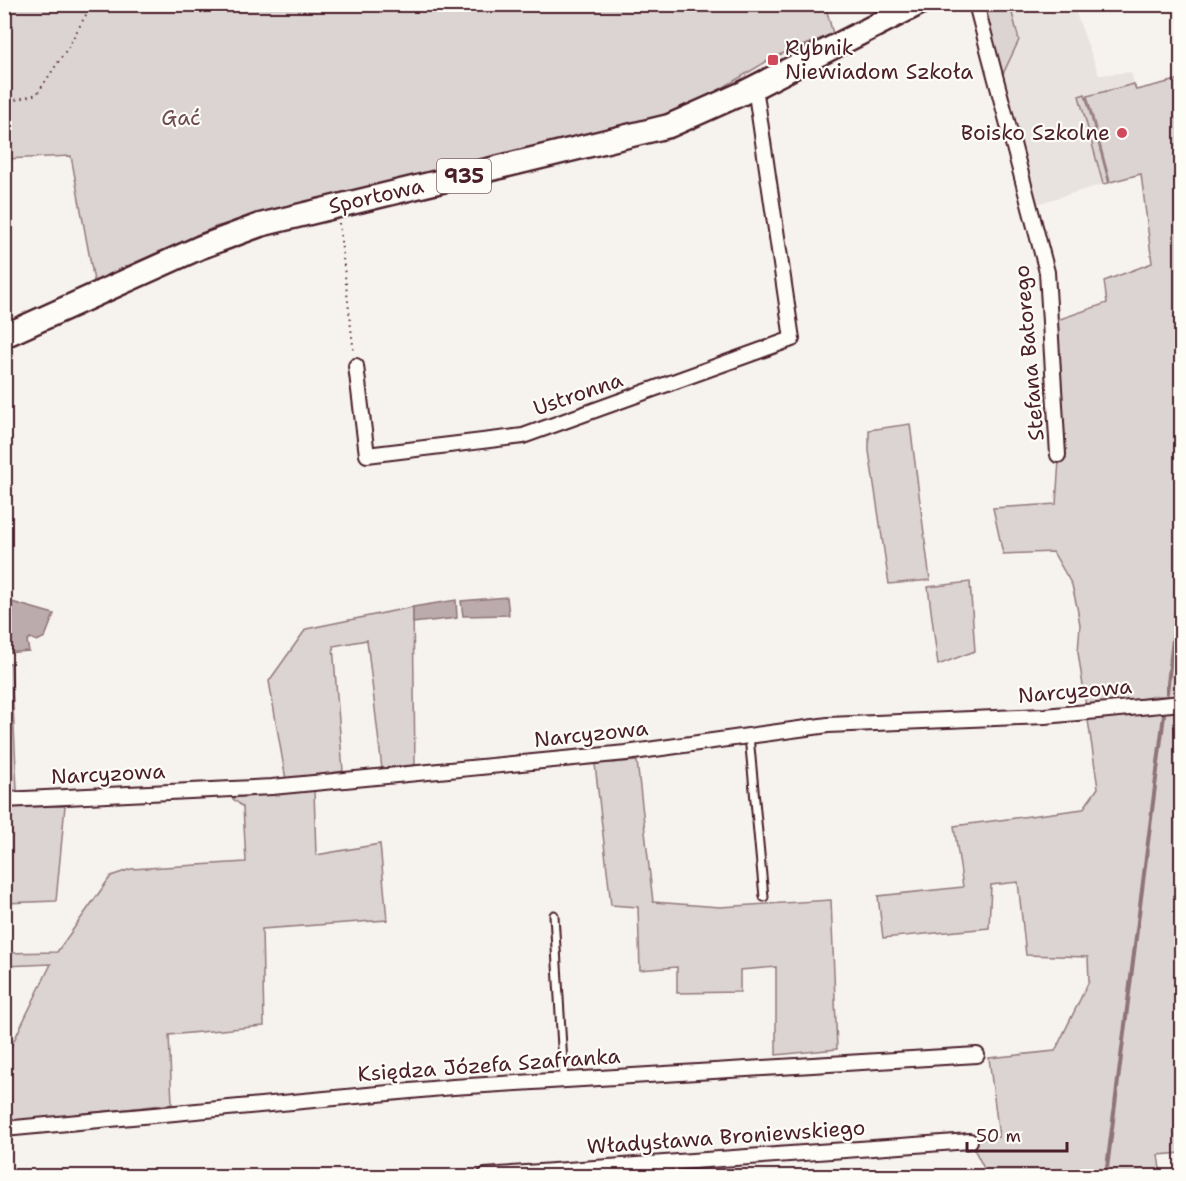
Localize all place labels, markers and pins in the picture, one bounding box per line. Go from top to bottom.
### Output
place label: Rybnik Niewiadom Szkoła [785,34,973,86]
marker: Rybnik Niewiadom Szkoła [766,53,780,67]
place label: Boisko Szkolne [961,119,1110,147]
marker: Boisko Szkolne [1115,126,1129,140]

